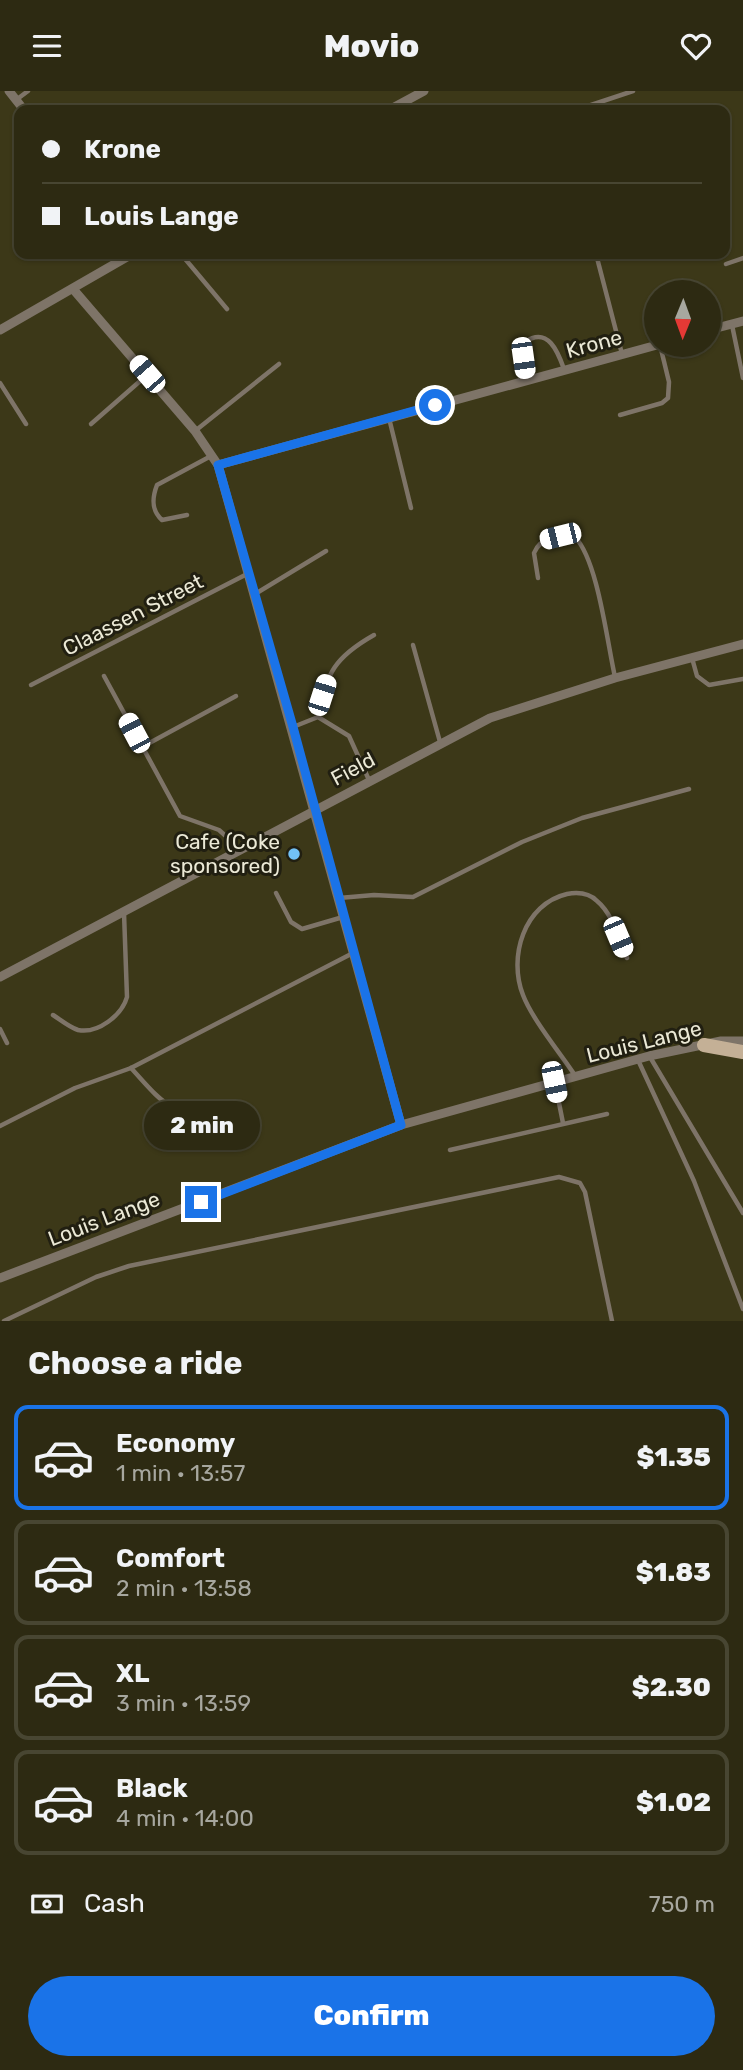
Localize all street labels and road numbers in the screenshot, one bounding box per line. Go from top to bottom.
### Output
street label: Krone [563,324,625,363]
street label: Claassen Street [58,568,207,661]
street label: Field [326,747,379,791]
street label: Louis Lange [584,1015,704,1068]
street label: Louis Lange [44,1186,163,1251]

